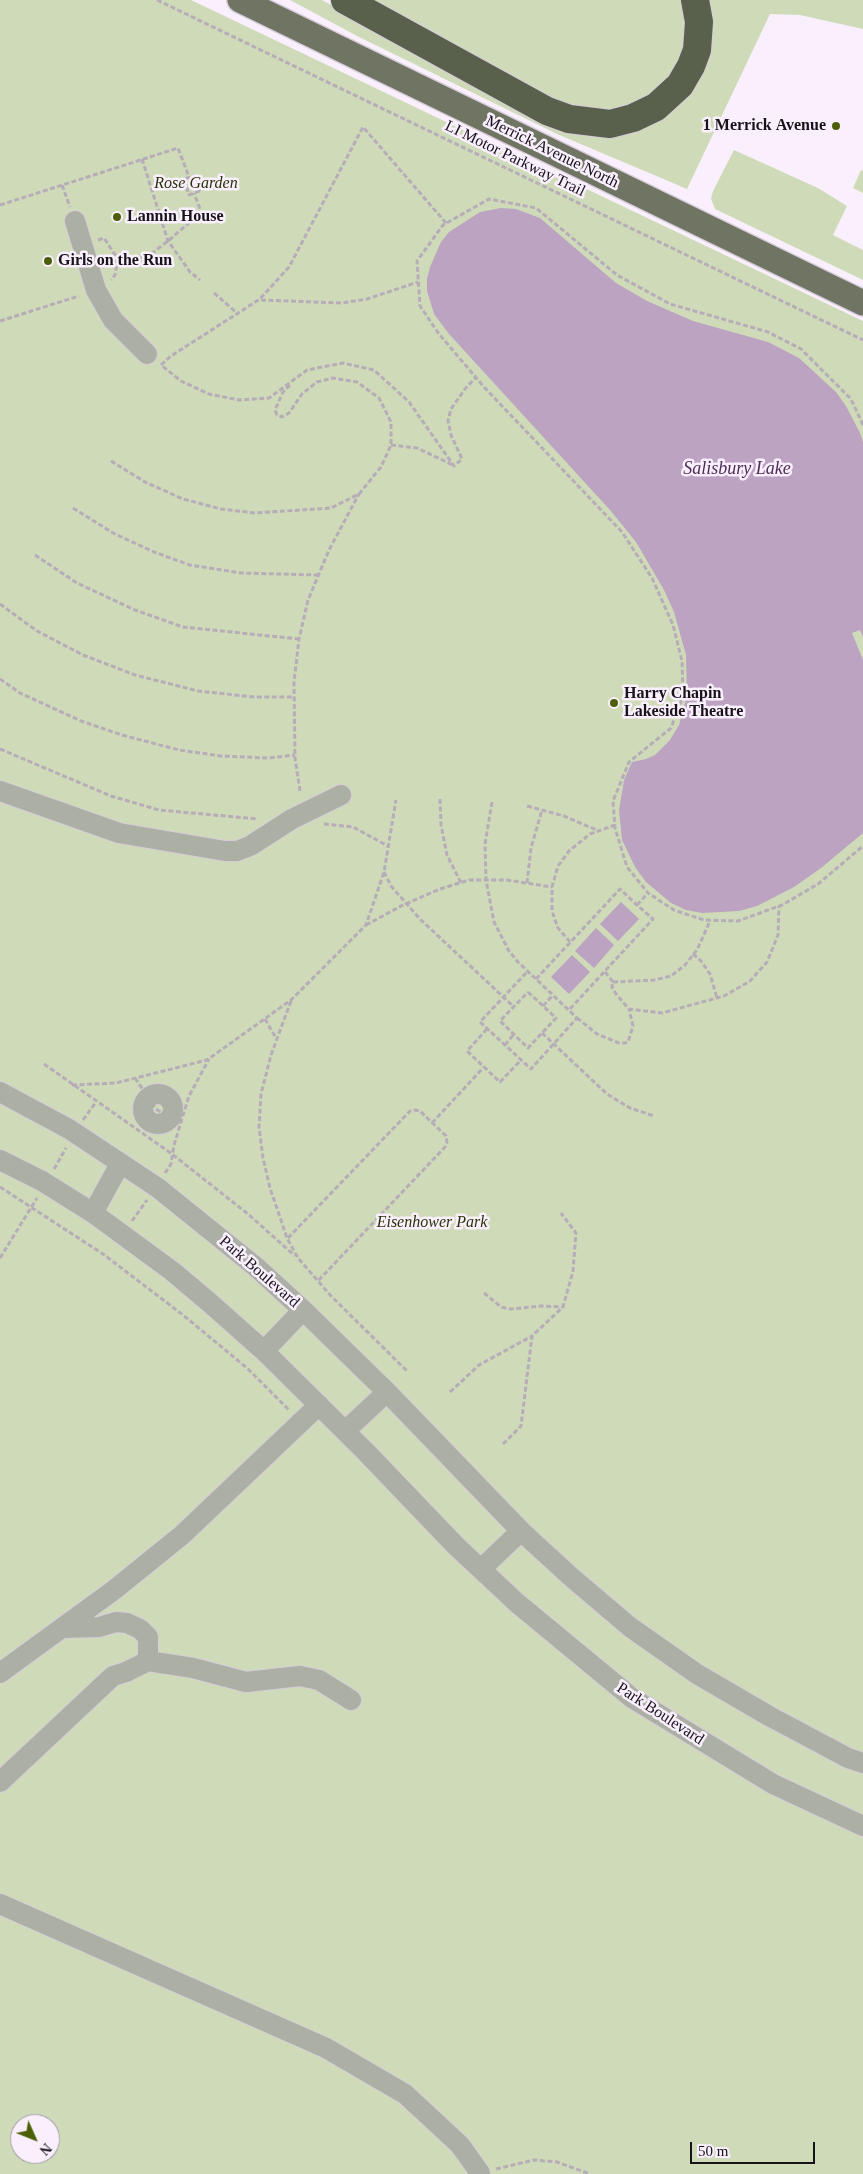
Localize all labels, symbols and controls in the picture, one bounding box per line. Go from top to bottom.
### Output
street label: Merrick Avenue North [482,111,622,193]
place label: 1 Merrick Avenue [703,116,826,136]
street label: LI Motor Parkway Trail [442,117,588,201]
marker: 1 Merrick Avenue [830,120,842,132]
park label: Rose Garden [154,174,238,194]
place label: Lannin House [127,207,223,227]
marker: Lannin House [111,211,123,223]
place label: Girls on the Run [58,251,172,271]
marker: Girls on the Run [42,255,54,267]
water label: Salisbury Lake [683,458,791,480]
place label: Harry Chapin Lakeside Theatre [624,684,743,722]
marker: Harry Chapin Lakeside Theatre [608,697,620,709]
park label: Eisenhower Park [377,1213,487,1233]
street label: Park Boulevard [215,1232,303,1312]
street label: Park Boulevard [613,1679,707,1749]
north arrow [10,2114,60,2164]
scale bar [693,2132,818,2164]
text: N [37,2140,54,2158]
text: 50 m [698,2143,728,2159]

